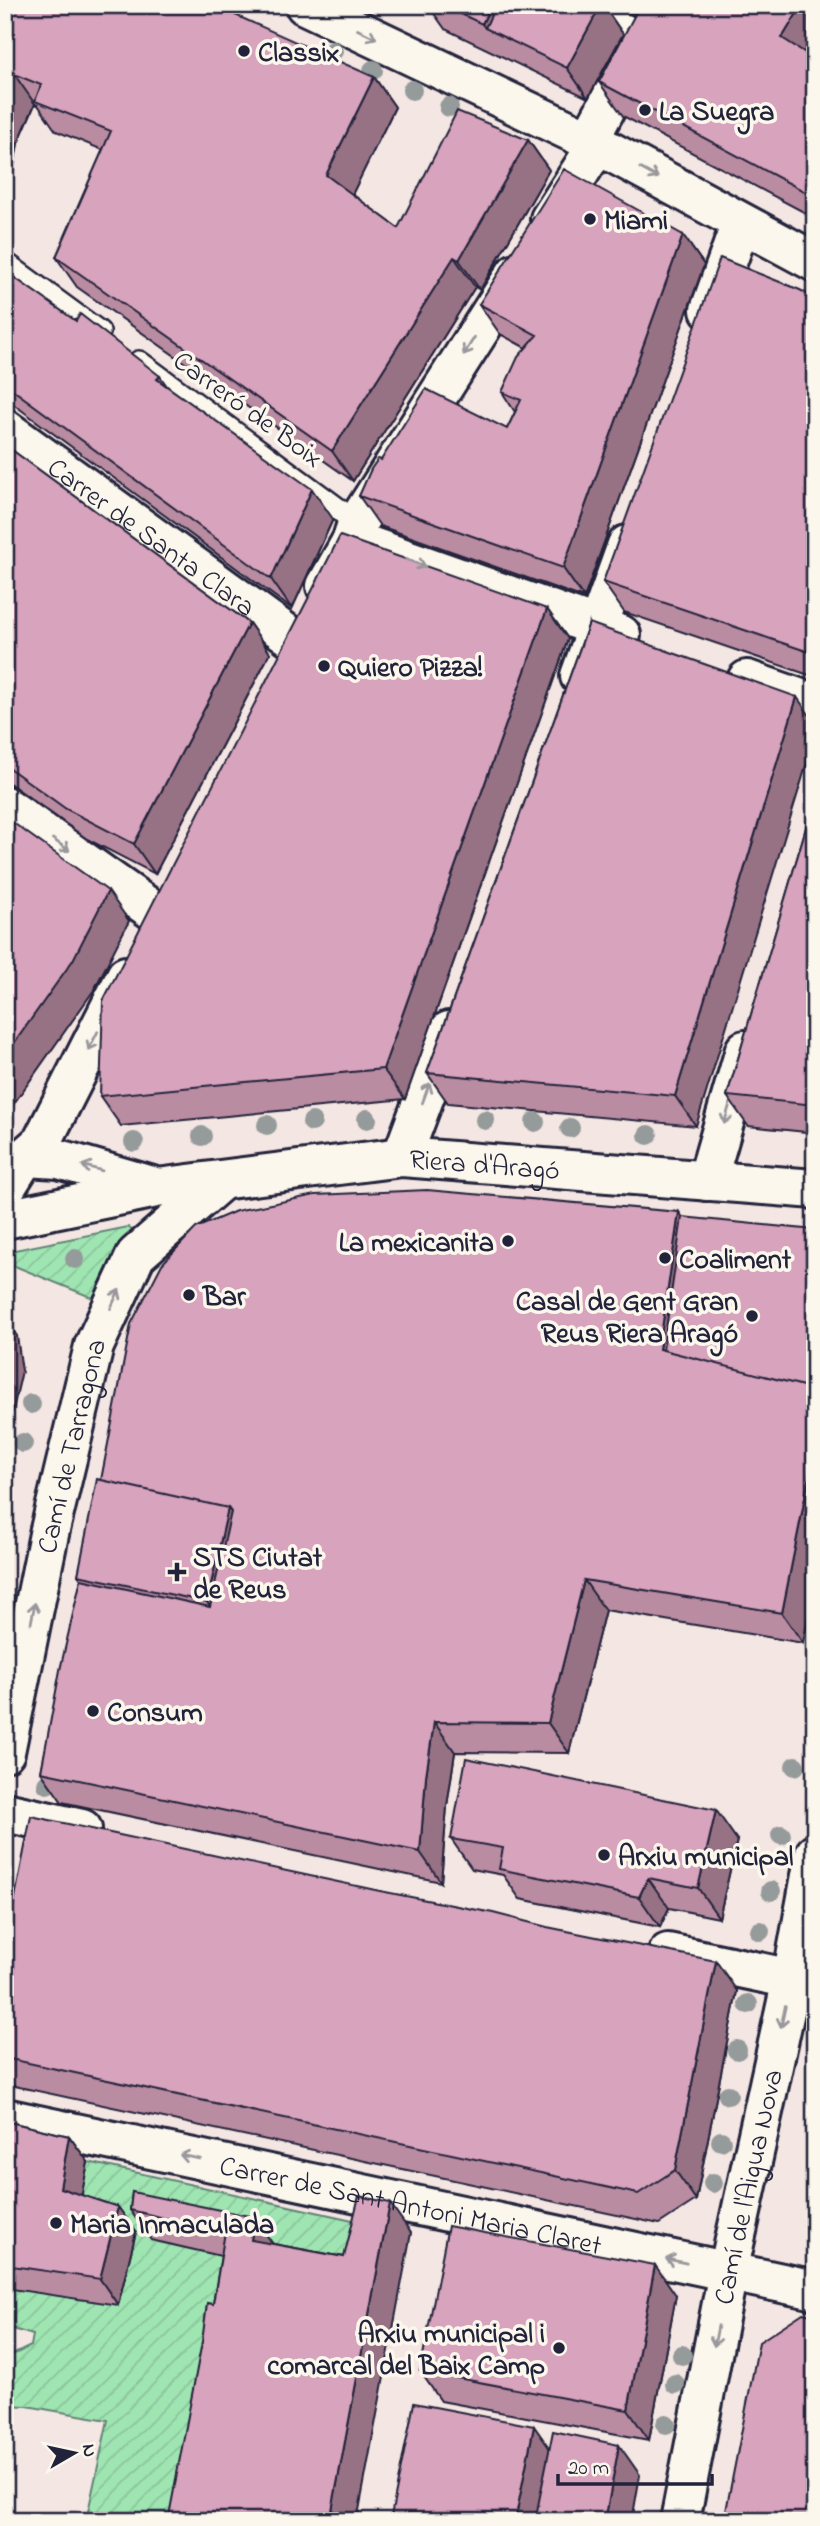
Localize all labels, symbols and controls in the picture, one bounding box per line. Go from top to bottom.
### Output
one-way arrow [356,27,377,41]
place label: Classix [258,34,339,75]
marker: Classix [236,43,252,59]
place label: La Suegra [659,93,774,135]
marker: La Suegra [637,102,653,118]
one-way arrow [638,167,659,180]
place label: Miami [604,202,668,243]
marker: Miami [582,211,598,227]
one-way arrow [462,336,476,356]
street label: Carreró de Boix [163,342,331,479]
street label: Carrer de Santa Clara [37,449,263,629]
one-way arrow [405,558,427,570]
place label: Quiero Pizza! [338,649,483,690]
marker: Quiero Pizza! [316,658,332,674]
one-way arrow [51,838,70,852]
one-way arrow [86,1030,100,1051]
one-way arrow [421,1083,433,1105]
one-way arrow [720,1102,733,1124]
street label: Riera d'Aragó [408,1141,561,1193]
one-way arrow [81,1161,103,1174]
place label: La mexicanita [339,1224,494,1265]
marker: La mexicanita [500,1233,516,1249]
place label: Coaliment [679,1241,792,1282]
marker: Coaliment [657,1250,673,1266]
place label: Bar [201,1278,247,1319]
place label: Casal de Gent Gran Reus Riera Aragó [516,1283,738,1357]
marker: Bar [181,1287,197,1303]
one-way arrow [109,1289,122,1310]
marker: Casal de Gent Gran Reus Riera Aragó [744,1308,760,1324]
street label: Camí de Tarragona [29,1335,119,1557]
place label: STS Ciutat de Reus [193,1539,323,1612]
marker: STS Ciutat de Reus [167,1562,187,1582]
one-way arrow [26,1602,40,1625]
place label: Consum [107,1694,203,1735]
marker: Consum [85,1703,101,1719]
place label: Arxiu municipal [618,1838,794,1879]
marker: Arxiu municipal [596,1847,612,1863]
one-way arrow [776,2005,790,2028]
street label: Camí de l'Aigua Nova [705,2066,796,2308]
street label: Carrer de Sant Antoni Maria Claret [215,2147,605,2268]
one-way arrow [179,2150,202,2163]
place label: Maria Inmaculada [70,2206,274,2247]
marker: Maria Inmaculada [48,2215,64,2231]
one-way arrow [665,2253,688,2267]
place label: Arxiu municipal i comarcal del Baix Camp [267,2315,545,2388]
one-way arrow [709,2324,722,2347]
marker: Arxiu municipal i comarcal del Baix Camp [551,2340,567,2356]
north arrow [38,2418,108,2488]
text: N [74,2442,103,2459]
scale bar [558,2442,712,2486]
text: 20 m [568,2454,609,2484]

